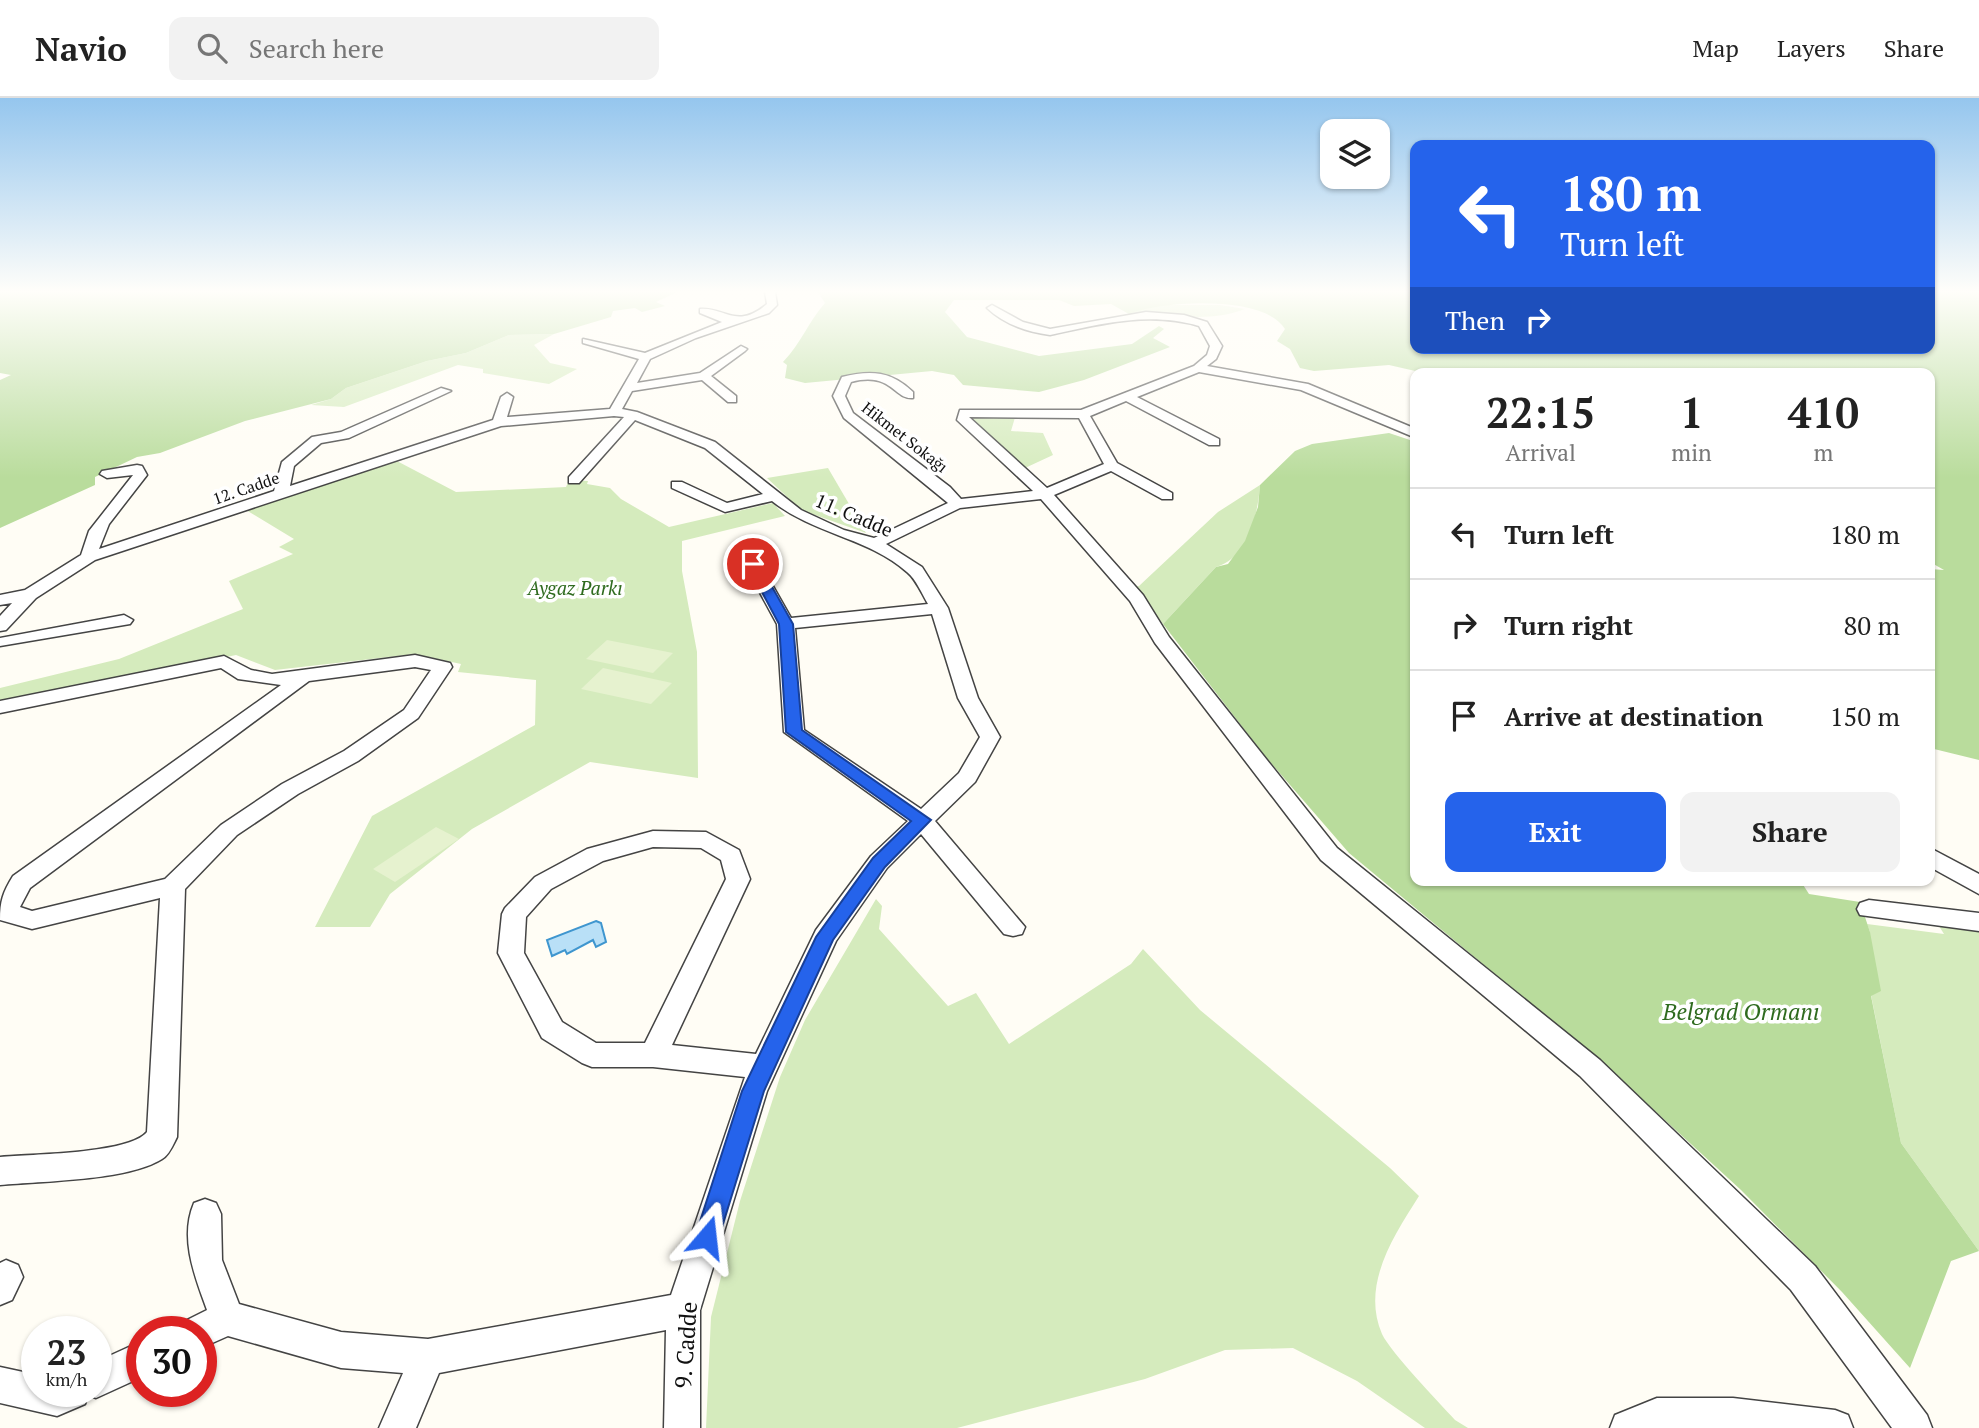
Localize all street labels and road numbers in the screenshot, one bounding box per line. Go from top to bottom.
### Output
street label: Hikmet Sokağı [857,397,953,478]
street label: 12. Cadde [210,466,282,510]
street label: 11. Cadde [812,487,897,542]
street label: 9. Cadde [667,1301,704,1389]

